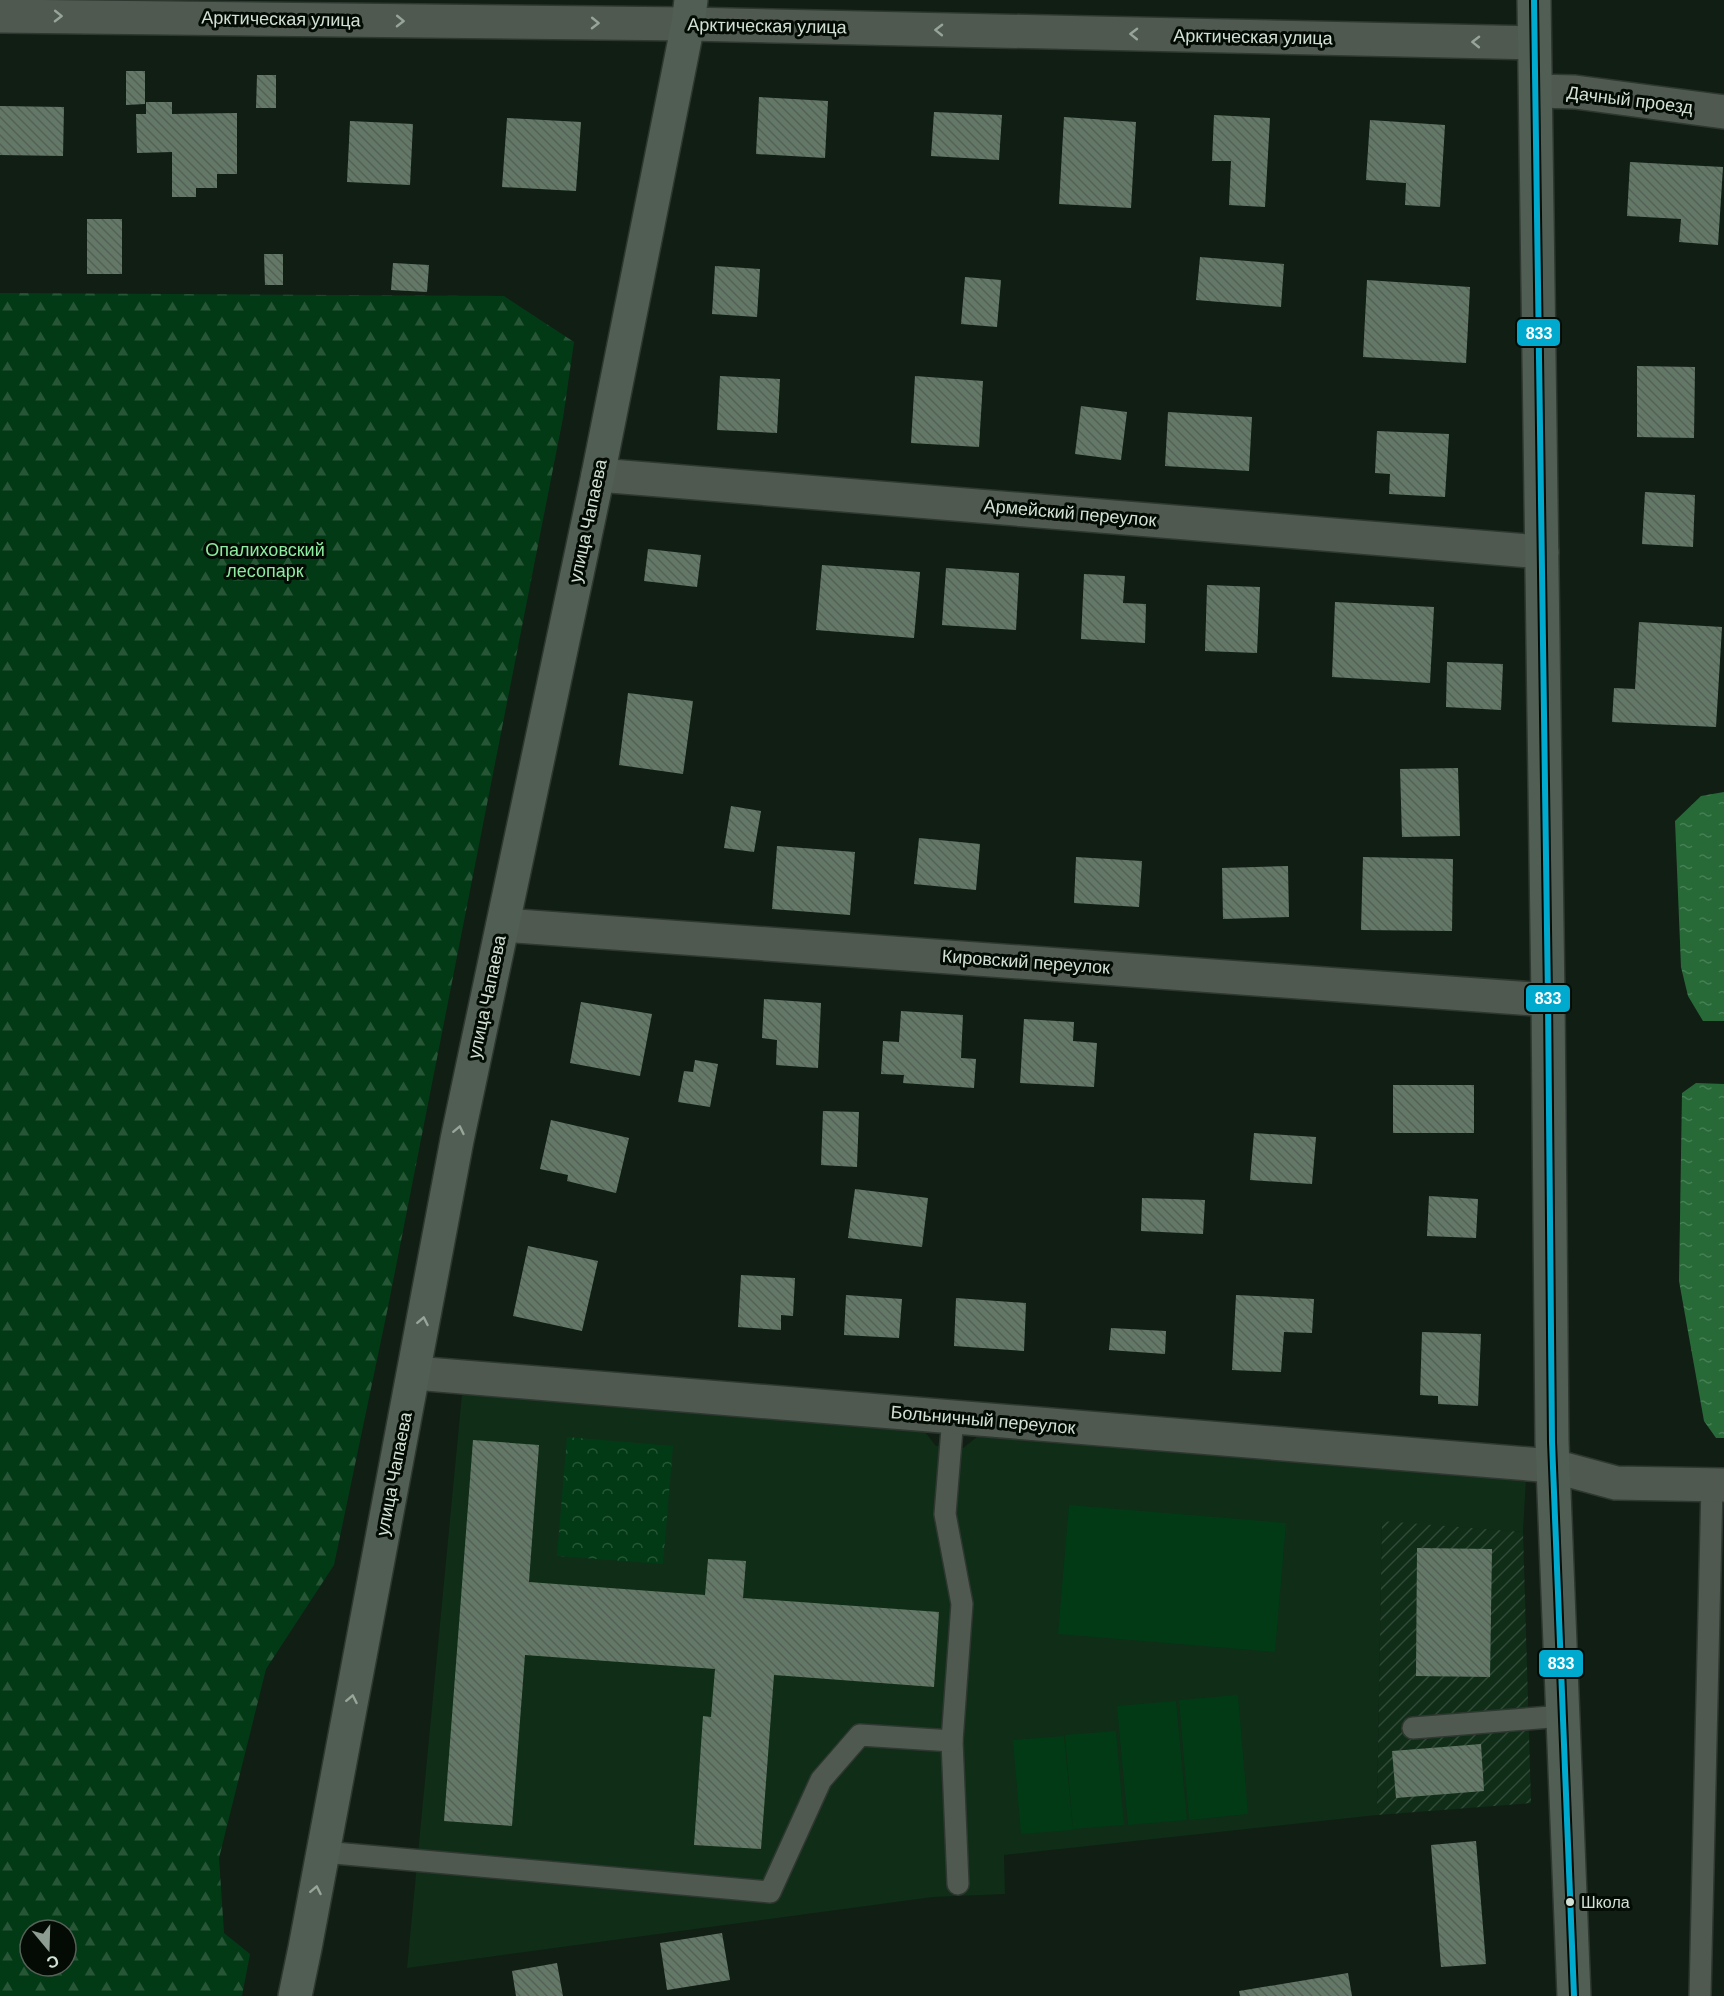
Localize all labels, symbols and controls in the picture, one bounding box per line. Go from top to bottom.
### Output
street label: Арктическая улица [201,8,362,30]
one-way arrow [54,10,63,23]
one-way arrow [396,14,405,27]
street label: Арктическая улица [687,15,848,37]
one-way arrow [591,17,600,29]
one-way arrow [935,23,944,36]
street label: Арктическая улица [1173,26,1334,48]
one-way arrow [1130,28,1139,40]
one-way arrow [1471,35,1480,48]
street label: Дачный проезд [1566,82,1695,118]
line badge: 833 [1516,318,1561,347]
text: 833 [1526,325,1552,342]
street label: улица Чапаева [565,457,611,585]
street label: Армейский переулок [983,495,1157,531]
park label: Опалиховский лесопарк [205,540,325,581]
street label: улица Чапаева [464,933,510,1061]
street label: Кировский переулок [941,946,1111,978]
line badge: 833 [1525,984,1571,1013]
text: 833 [1535,990,1561,1007]
one-way arrow [452,1125,465,1135]
one-way arrow [416,1317,429,1327]
street label: Больничный переулок [890,1402,1076,1438]
street label: улица Чапаева [372,1409,416,1538]
line badge: 833 [1538,1649,1584,1678]
text: 833 [1548,1655,1574,1672]
one-way arrow [345,1694,358,1704]
one-way arrow [309,1886,322,1896]
place label: Школа [1581,1894,1630,1911]
marker: Школа [1564,1896,1576,1908]
north arrow [18,1918,78,1978]
text: С [44,1952,61,1972]

